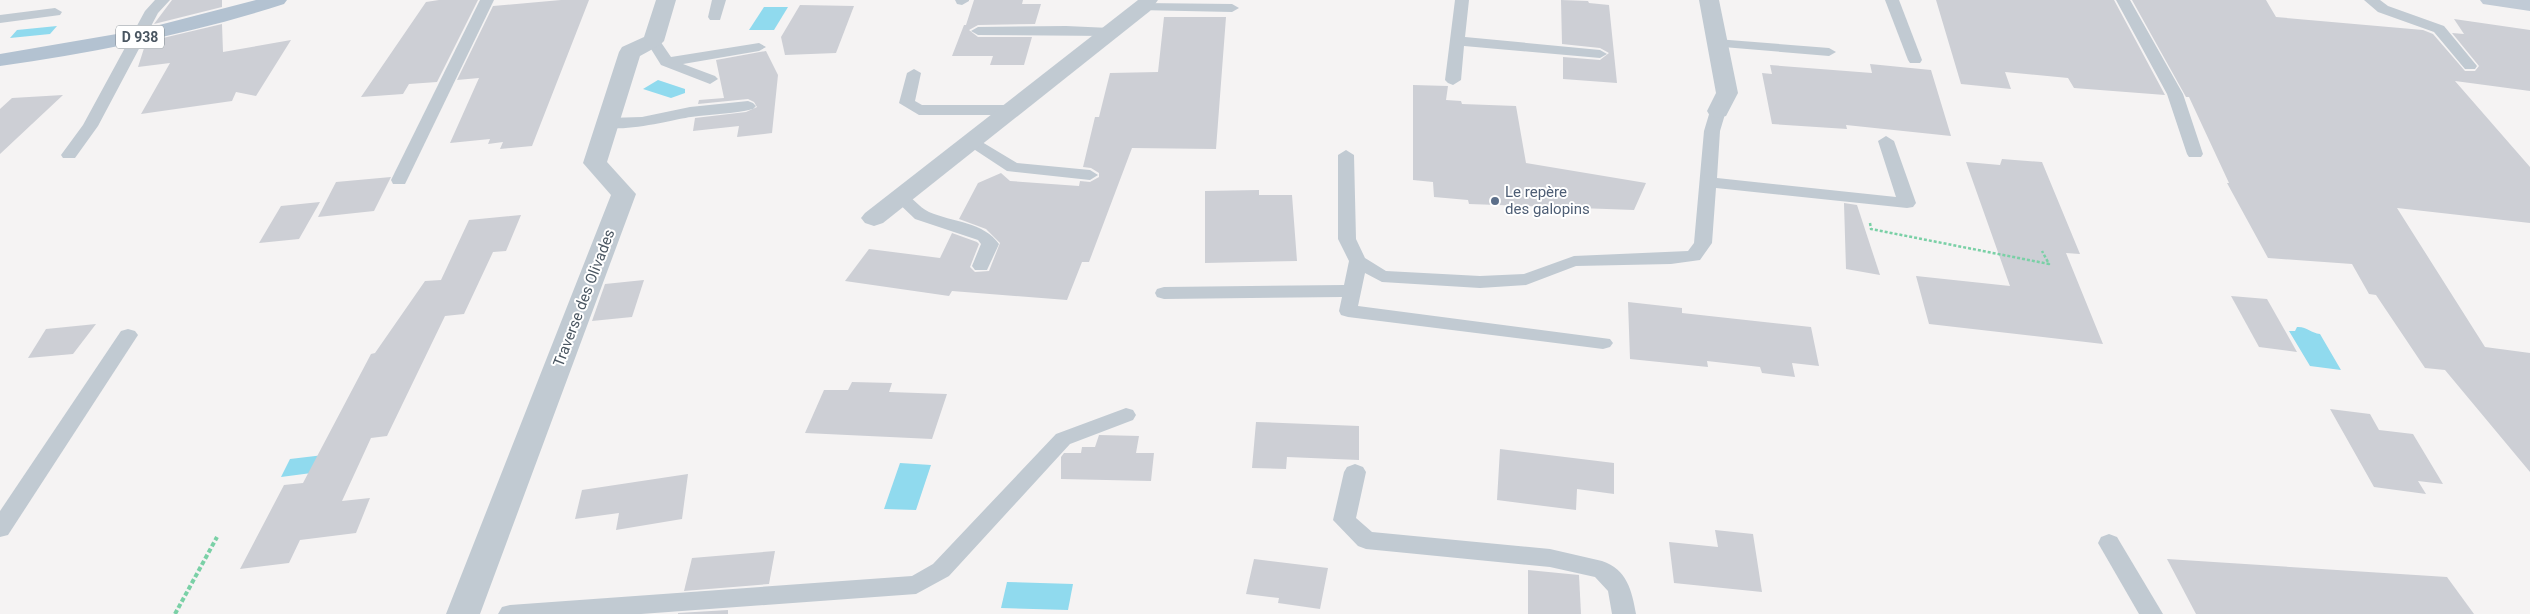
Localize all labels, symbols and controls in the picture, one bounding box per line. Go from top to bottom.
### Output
road number: D 938 [116,26,164,48]
place label: Le repère des galopins [1505,183,1590,218]
marker: Le repère des galopins [1489,195,1501,207]
street label: Traverse des Olivades [549,227,619,369]

